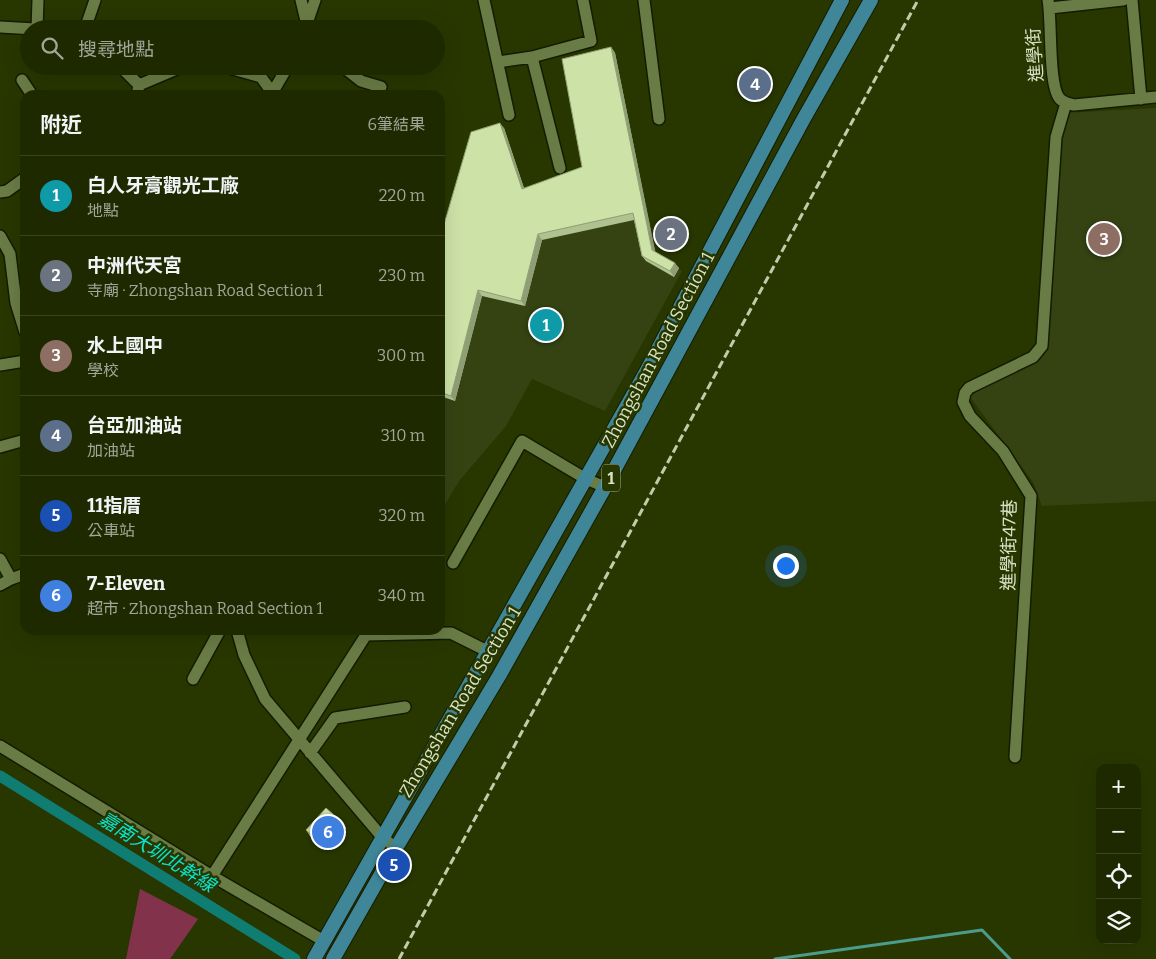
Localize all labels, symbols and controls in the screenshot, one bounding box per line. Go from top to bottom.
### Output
search box [20,20,445,75]
street label: 進學街 [1022,27,1048,83]
icon: search [38,34,66,62]
text: 搜尋地點 [78,38,154,61]
pin: 4 [739,65,771,103]
text: 附近 [40,112,82,138]
text: 6筆結果 [368,115,425,134]
text: 白人牙膏觀光工廠 [87,174,239,197]
text: 1 [53,186,59,205]
text: 220 m [379,186,425,205]
text: 地點 [87,201,119,220]
pin: 2 [655,215,687,253]
pin: 3 [1088,220,1120,258]
street label: Zhongshan Road Section 1 [597,248,719,452]
text: 中洲代天宮 [87,254,182,277]
text: 2 [51,266,61,285]
text: 230 m [378,266,425,285]
text: 寺廟 · Zhongshan Road Section 1 [87,281,323,300]
pin: 1 [530,306,562,344]
text: 水上國中 [87,334,163,357]
text: 3 [51,346,61,365]
text: 300 m [377,346,425,365]
text: 學校 [87,361,119,380]
text: 台亞加油站 [87,414,182,437]
text: 4 [51,426,61,445]
text: 310 m [381,426,425,445]
text: 加油站 [87,441,135,460]
road number: 1 [602,464,620,492]
text: 11指厝 [87,494,141,517]
street label: 進學街47巷 [997,499,1021,591]
text: 5 [52,506,60,525]
text: 320 m [378,506,425,525]
text: 公車站 [87,521,135,540]
your location [773,553,799,579]
text: 7-Eleven [87,572,165,595]
text: 6 [51,586,61,605]
text: 340 m [378,586,425,605]
text: 超市 · Zhongshan Road Section 1 [87,599,323,618]
street label: Zhongshan Road Section 1 [394,602,526,801]
map controls [1096,764,1141,944]
button: + [1096,764,1141,809]
water label: 嘉南大圳北幹線 [95,807,221,898]
button: − [1096,809,1141,854]
pin: 6 [312,813,344,851]
pin: 5 [378,846,410,884]
button: locate [1096,854,1141,899]
button: layers [1096,899,1141,944]

